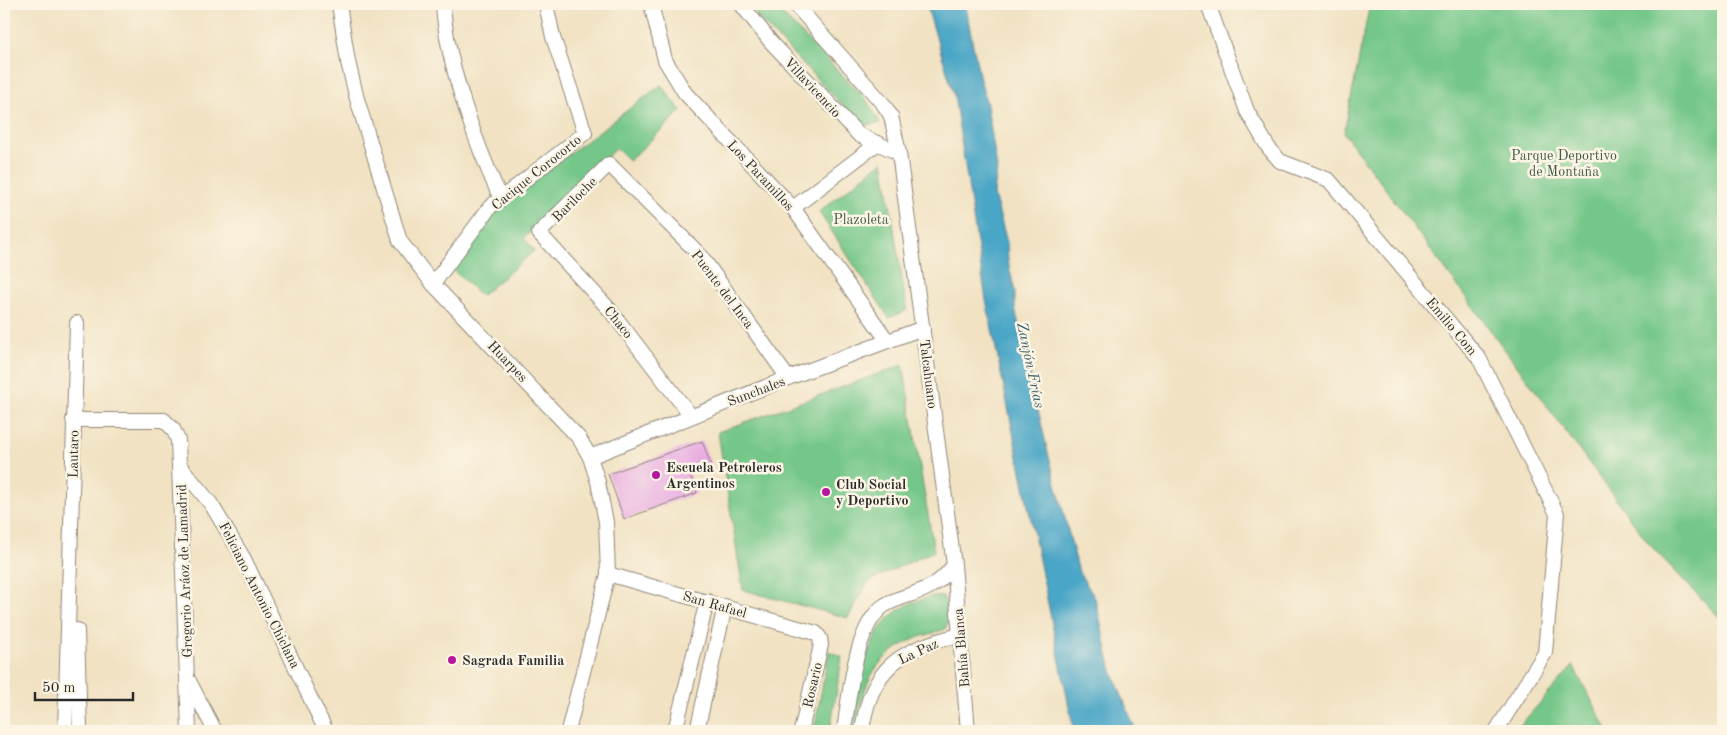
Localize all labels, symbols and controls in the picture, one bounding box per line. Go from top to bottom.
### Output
street label: Villavicencio [781,55,843,120]
street label: Cacique Corocorto [489,132,584,213]
street label: Los Paramillos [724,138,796,213]
park label: Parque Deportivo de Montaña [1511,149,1617,179]
street label: Bariloche [550,175,600,225]
park label: Plazoleta [833,213,889,227]
street label: Puente del Inca [688,248,756,331]
street label: Emilio Com [1423,295,1479,358]
street label: Chaco [601,304,635,341]
water label: Zanjón Frías [1013,321,1046,410]
street label: Huarpes [485,339,530,385]
street label: Talcahuano [917,339,939,410]
street label: Sunchales [726,375,787,409]
street label: Lautaro [67,430,81,478]
place label: Escuela Petroleros Argentinos [666,461,782,491]
marker: Escuela Petroleros Argentinos [650,469,662,481]
place label: Club Social y Deportivo [836,478,909,508]
street label: Gregorio Aráoz de Lamadrid [175,484,195,658]
marker: Club Social y Deportivo [820,486,832,498]
street label: Feliciano Antonio Chiclana [216,520,302,671]
street label: San Rafael [681,589,748,621]
street label: Bahía Blanca [952,608,972,688]
street label: La Paz [896,637,941,667]
marker: Sagrada Familia [446,654,458,666]
place label: Sagrada Familia [462,654,564,668]
street label: Rosario [801,661,825,709]
scale bar [35,670,132,702]
text: 50 m [42,681,76,696]

